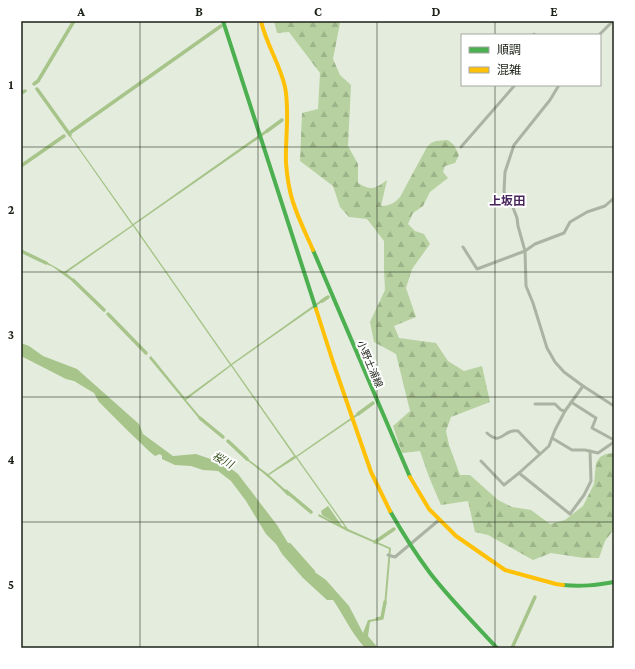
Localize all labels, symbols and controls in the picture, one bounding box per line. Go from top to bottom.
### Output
text: A [76,4,85,19]
text: B [195,4,203,19]
text: C [314,4,322,19]
text: D [432,4,441,19]
text: E [550,4,558,19]
legend [461,34,601,86]
text: 順調 [497,43,521,57]
text: 混雑 [497,63,521,77]
text: 1 [9,77,14,92]
district label: 上坂田 [489,194,525,208]
text: 2 [8,202,15,217]
text: 3 [8,327,14,342]
street label: 小野土浦線 [355,339,385,389]
water label: 桜川 [210,450,236,471]
text: 4 [7,452,15,467]
text: 5 [8,577,14,592]

